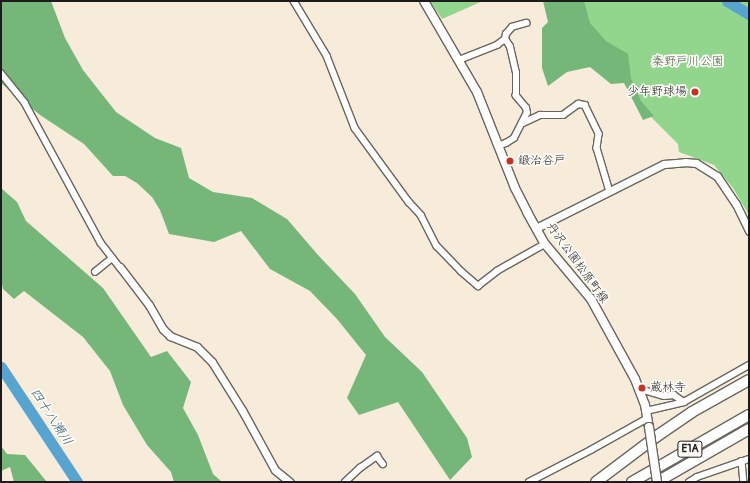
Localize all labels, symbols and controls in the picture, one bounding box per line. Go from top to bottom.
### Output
park label: 秦野戸川公園 [652,55,724,69]
place label: 少年野球場 [627,85,687,99]
marker: 少年野球場 [690,87,700,97]
place label: 鍛治谷戸 [518,154,566,168]
marker: 鍛治谷戸 [505,156,515,166]
street label: 丹沢公園松原町線 [543,220,611,306]
place label: 蔵林寺 [650,381,686,395]
marker: 蔵林寺 [637,383,647,393]
water label: 四十八瀬川 [27,385,75,449]
road number: E1A [677,440,703,458]

